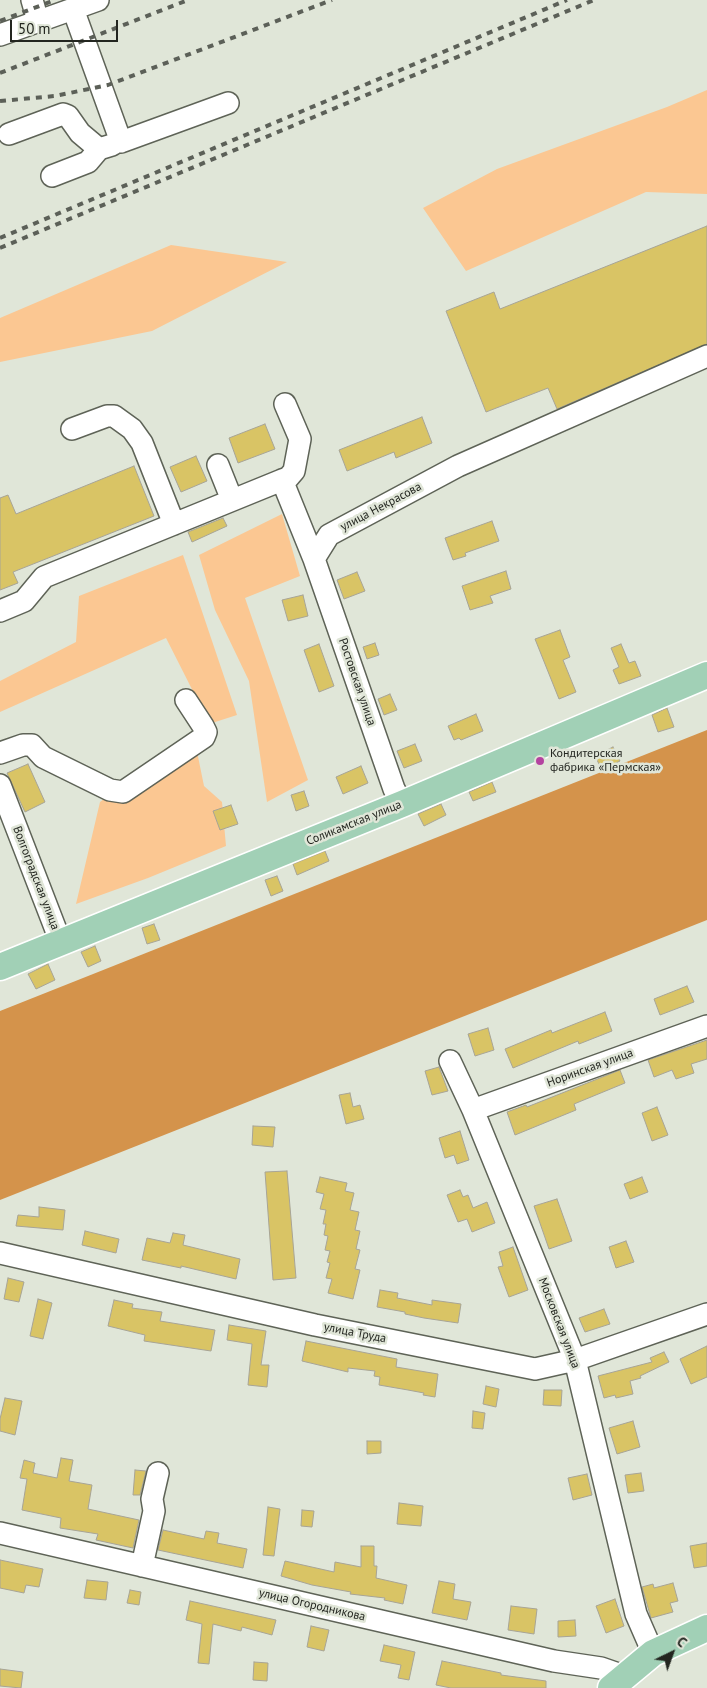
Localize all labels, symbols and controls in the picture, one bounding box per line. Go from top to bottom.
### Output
scale bar [12,10,120,42]
text: 50 m [18,19,51,38]
street label: улица Некрасова [338,480,424,534]
street label: Ростовская улица [335,636,379,728]
place label: Кондитерская фабрика «Пермская» [550,747,661,775]
marker: Кондитерская фабрика «Пермская» [534,755,546,767]
street label: Соликамская улица [304,797,404,849]
street label: Волгоградская улица [10,824,62,932]
street label: Норинская улица [545,1046,635,1090]
street label: Московская улица [535,1276,583,1370]
street label: улица Труда [323,1320,387,1346]
street label: улица Огородникова [257,1586,367,1624]
north arrow [647,1628,697,1678]
text: С [673,1633,691,1651]

